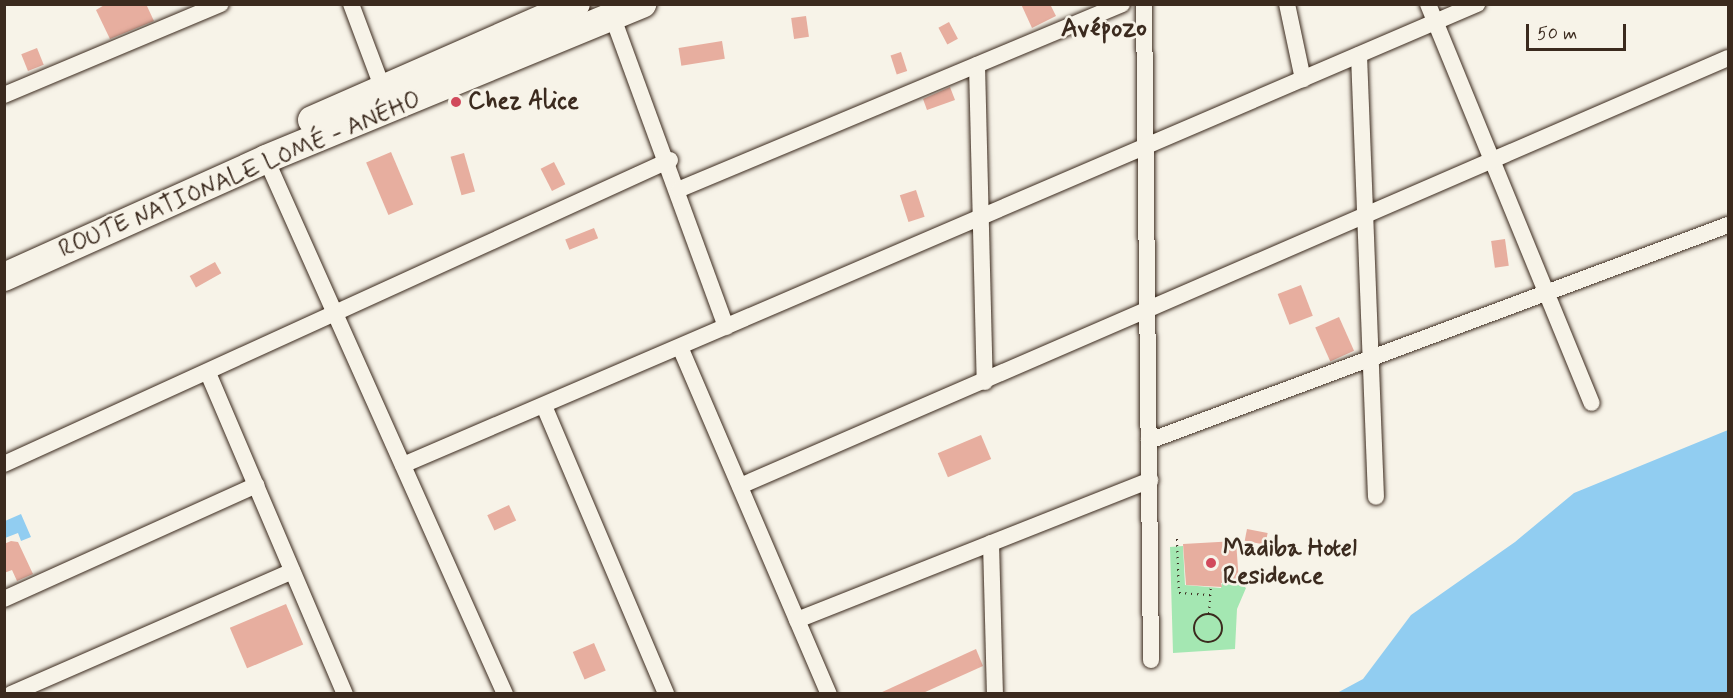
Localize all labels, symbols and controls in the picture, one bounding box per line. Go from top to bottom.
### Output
scale bar [1529,12,1630,50]
district label: Avépozo [1061,14,1147,46]
text: 50 m [1537,22,1577,46]
street label: ROUTE NATIONALE LOMÉ - ANÉHO [53,85,427,265]
place label: Chez Alice [468,88,579,116]
marker: Chez Alice [449,95,463,109]
place label: Madiba Hotel Residence [1223,535,1357,591]
marker: Madiba Hotel Residence [1204,556,1218,570]

